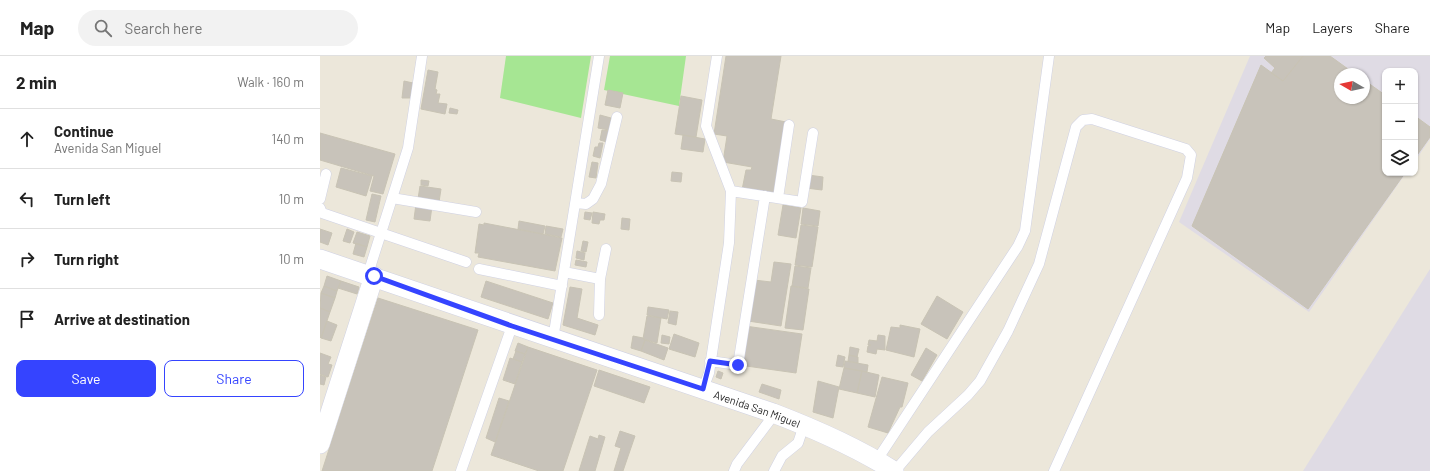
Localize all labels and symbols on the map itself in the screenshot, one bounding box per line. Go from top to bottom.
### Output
north arrow [1334,68,1370,104]
route start [365,267,383,285]
route end [729,356,747,374]
street label: Avenida San Miguel [712,387,802,430]

